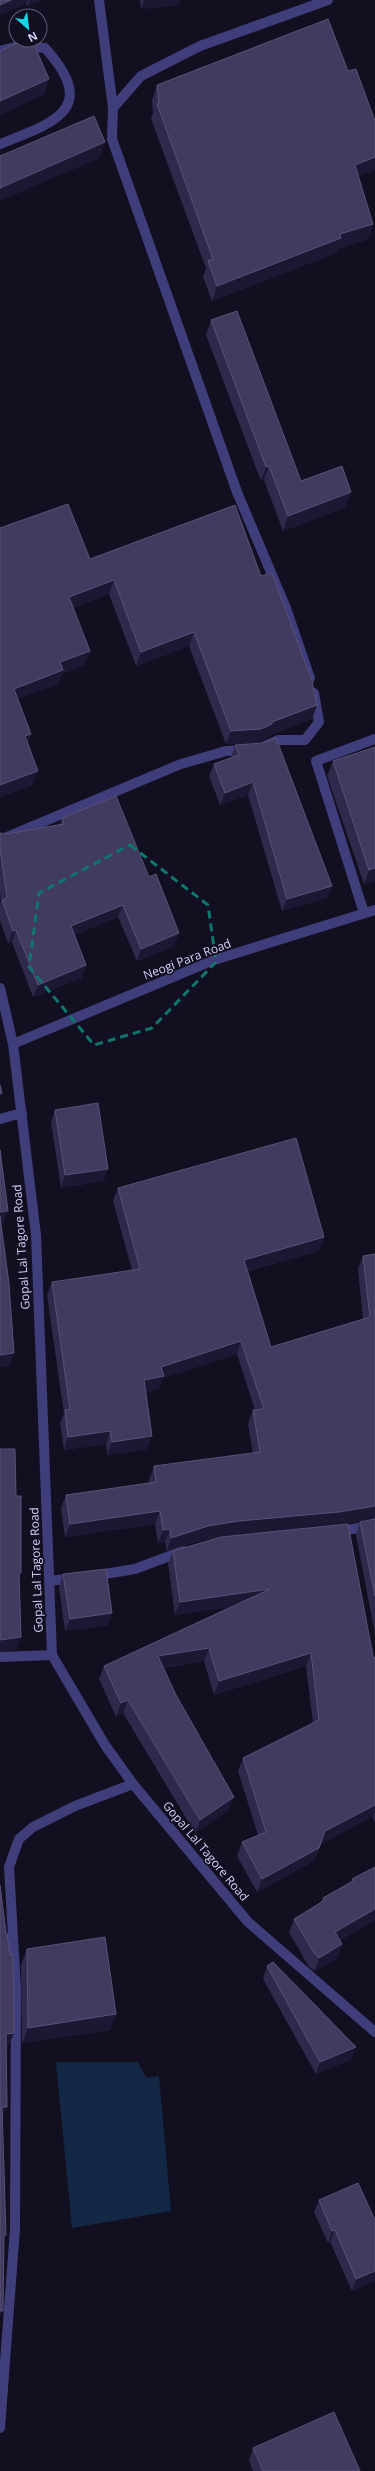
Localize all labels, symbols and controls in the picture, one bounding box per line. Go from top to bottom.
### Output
north arrow [8,8,48,48]
text: N [25,29,40,46]
street label: Neogi Para Road [141,934,233,984]
street label: Gopal Lal Tagore Road [8,1184,34,1310]
street label: Gopal Lal Tagore Road [25,1507,47,1633]
street label: Gopal Lal Tagore Road [159,1797,253,1905]

